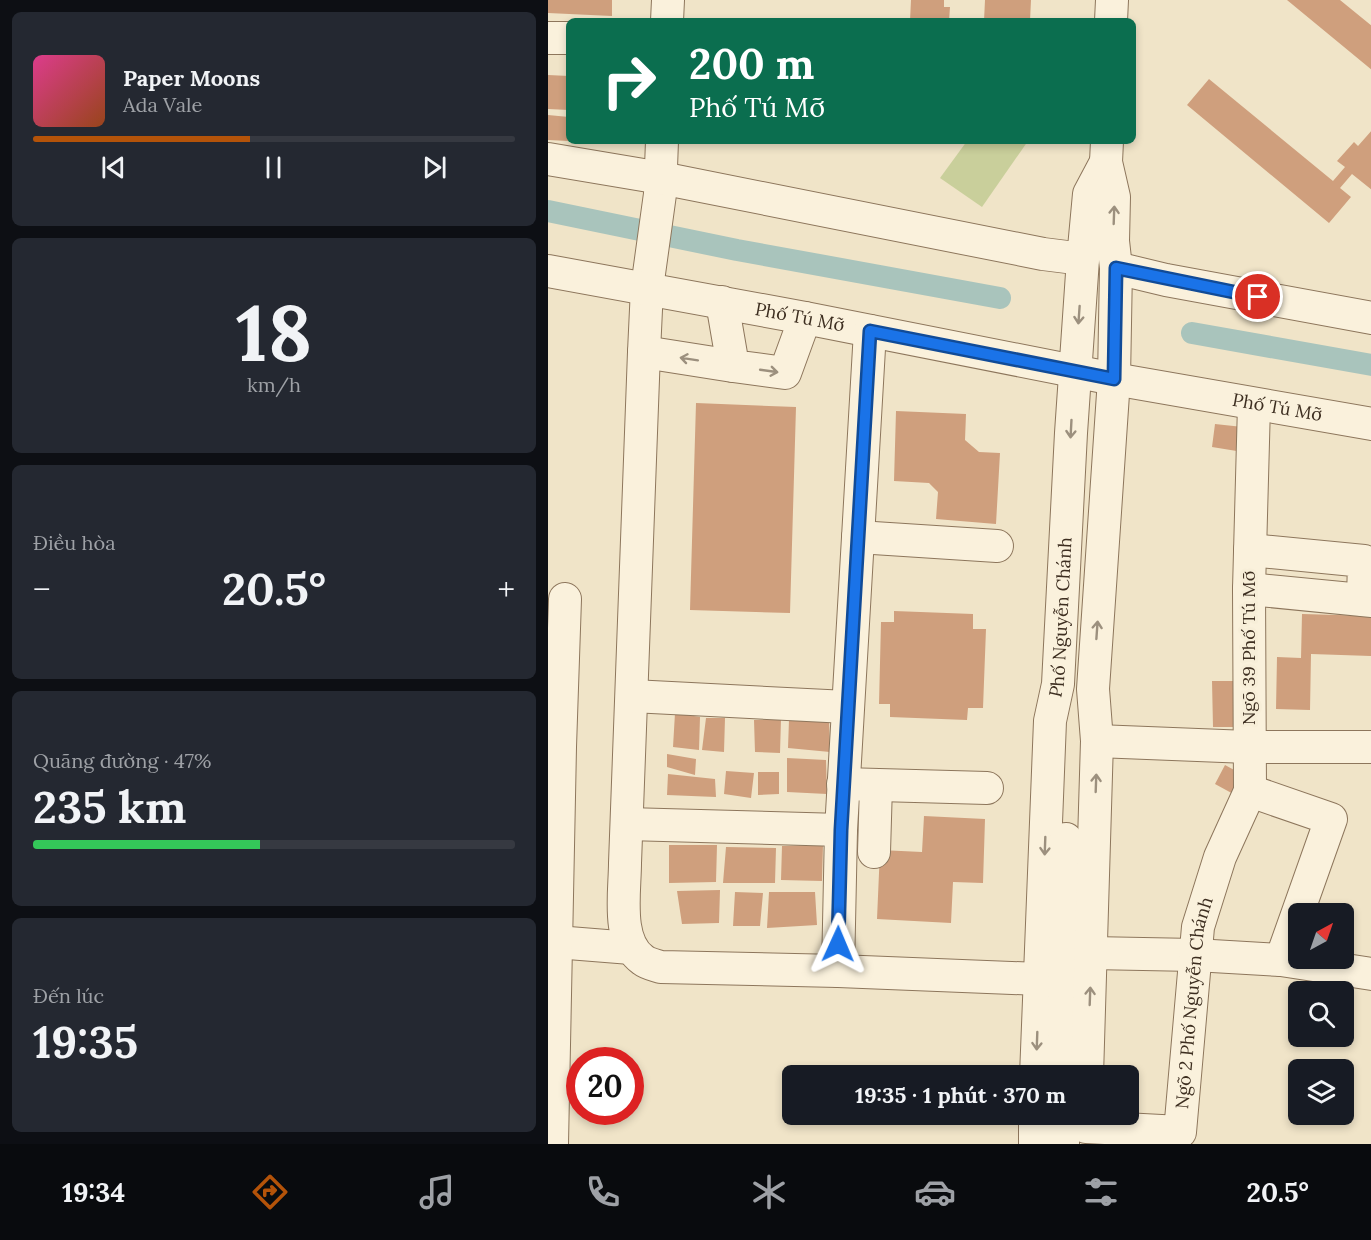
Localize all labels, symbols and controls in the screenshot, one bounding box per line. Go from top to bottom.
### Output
text: 200 m [689,37,815,91]
icon: right [590,42,668,120]
text: Paper Moons [123,64,260,92]
text: Phố Tú Mỡ [689,90,825,124]
text: Ada Vale [123,92,202,117]
icon: previous [97,151,130,184]
icon: pause [257,151,290,184]
icon: next [418,151,451,184]
one-way arrow [1108,205,1119,225]
pin [1232,271,1283,322]
icon: arrive [1241,280,1274,313]
text: 18 [236,283,312,382]
street label: Phố Tú Mỡ [753,297,847,337]
one-way arrow [1074,305,1085,324]
one-way arrow [680,353,699,364]
one-way arrow [759,365,778,376]
text: km/h [247,372,301,397]
street label: Phố Tú Mỡ [1231,388,1324,426]
one-way arrow [1066,419,1077,439]
text: Điều hòa [33,530,116,555]
street label: Phố Nguyễn Chánh [1043,536,1077,699]
text: 20.5° [222,560,326,617]
text: − [33,568,51,610]
text: + [497,568,515,610]
street label: Ngõ 39 Phố Tú Mỡ [1237,571,1260,725]
one-way arrow [1092,621,1103,641]
text: Quãng đường · 47% [33,748,211,773]
one-way arrow [1090,773,1101,793]
text: 235 km [33,778,186,835]
one-way arrow [1039,836,1050,856]
street label: Ngõ 2 Phố Nguyễn Chánh [1170,894,1218,1110]
north arrow [1288,903,1354,969]
map controls [1288,903,1354,1125]
position arrow [806,912,870,976]
button: search [1288,981,1354,1047]
text: Đến lúc [33,983,104,1008]
one-way arrow [1084,987,1096,1007]
text: 19:35 [33,1013,138,1070]
one-way arrow [1032,1030,1043,1050]
speed limit sign: 20 [566,1047,644,1125]
button: layers [1288,1059,1354,1125]
text: 19:35 · 1 phút · 370 m [855,1081,1066,1109]
icon: directions [249,1171,291,1213]
icon: music [416,1171,458,1213]
icon: phone [582,1171,624,1213]
icon: climate [748,1171,790,1213]
icon: car [914,1171,956,1213]
icon: filters [1080,1171,1122,1213]
text: 19:34 [62,1175,125,1209]
text: 20.5° [1247,1175,1309,1209]

